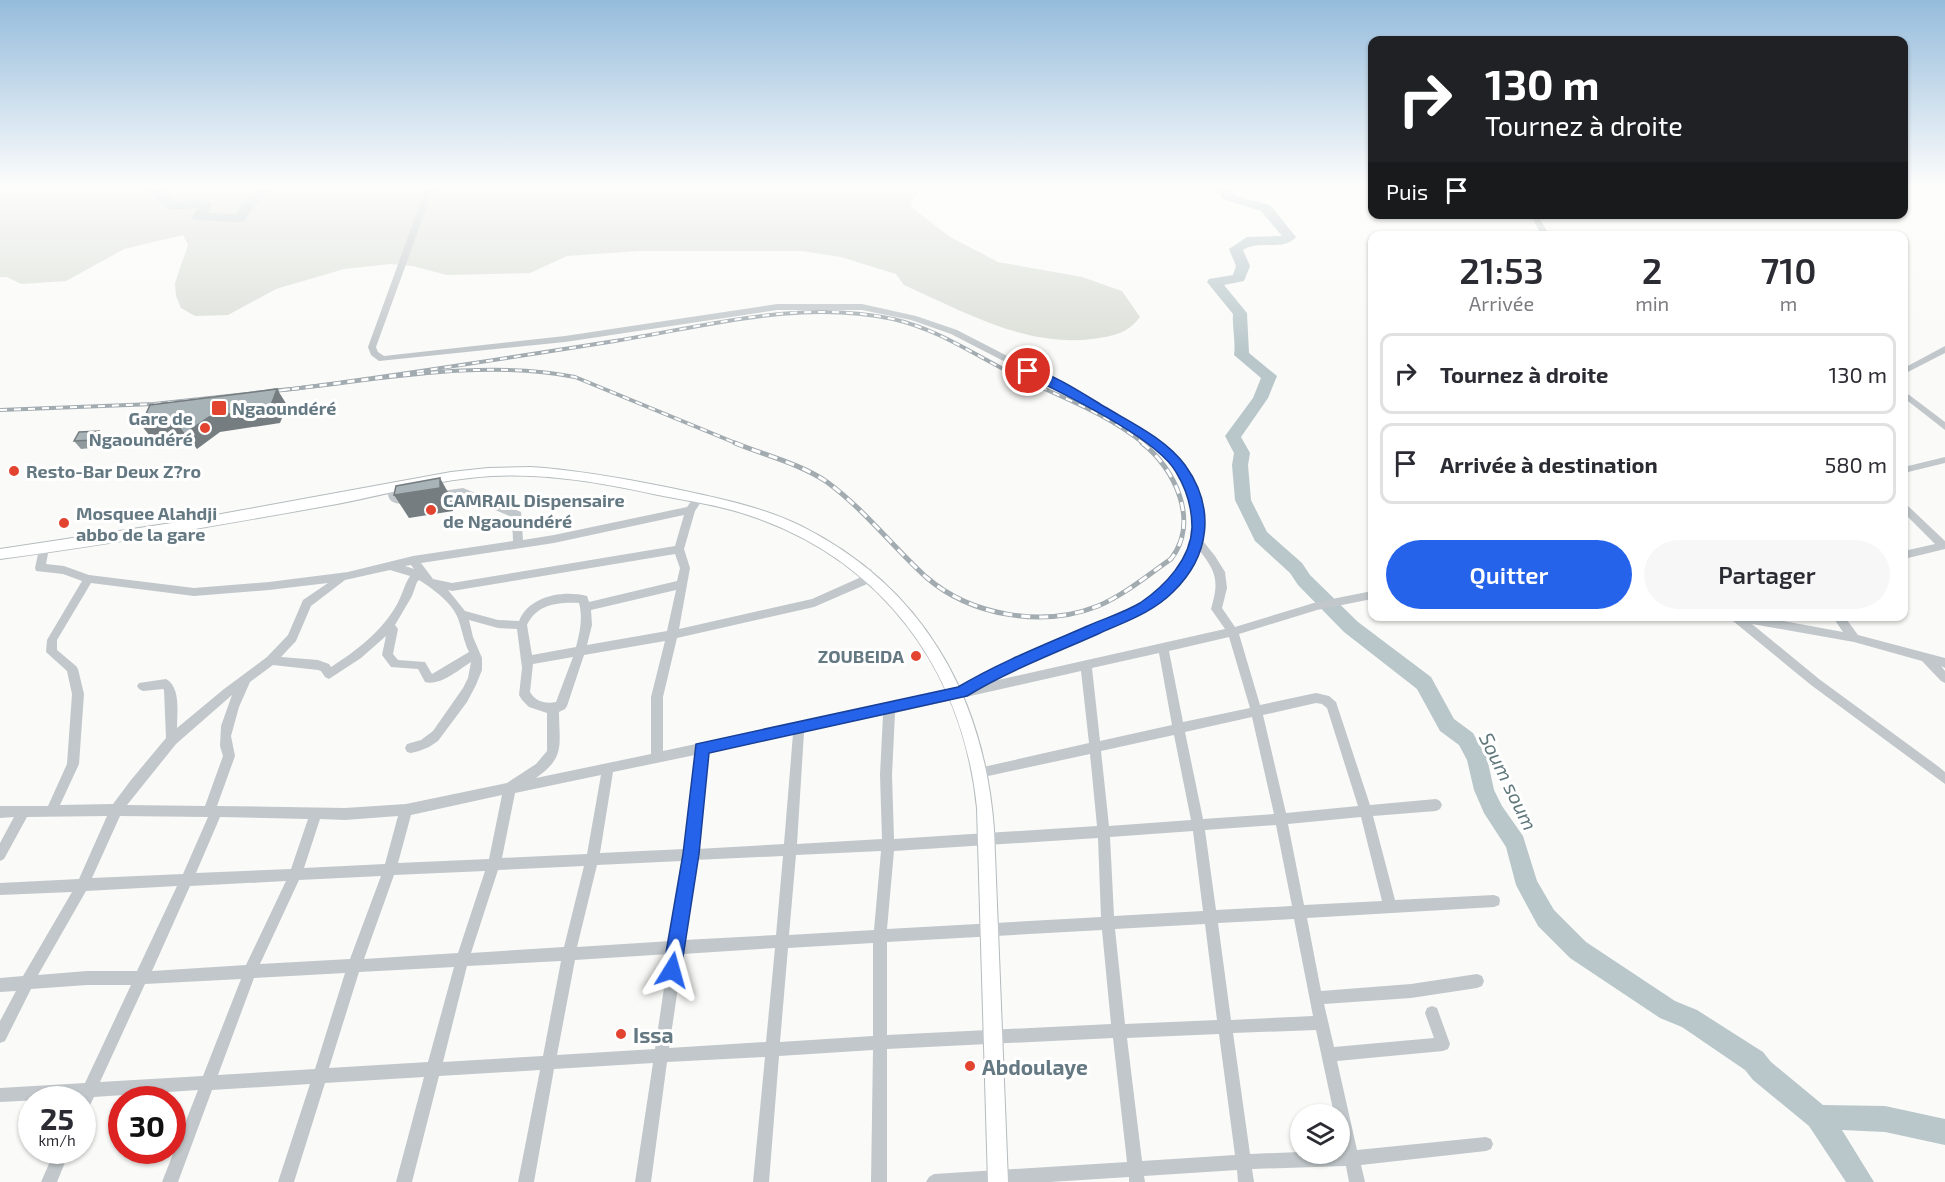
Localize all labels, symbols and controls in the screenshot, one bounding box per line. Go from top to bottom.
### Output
text: 130 m [1485,58,1600,108]
icon: right [1386,60,1464,138]
text: Tournez à droite [1485,109,1683,141]
icon: arrive [1440,174,1473,207]
text: Puis [1386,178,1428,204]
text: 21:53 [1459,248,1544,291]
text: 2 [1642,248,1663,291]
text: 710 [1761,248,1817,291]
text: Arrivée [1469,291,1534,315]
text: min [1635,291,1669,315]
text: m [1780,291,1797,315]
pin [1002,345,1053,396]
icon: arrive [1011,354,1044,387]
icon: right [1389,357,1422,390]
text: Tournez à droite [1440,361,1609,387]
text: 130 m [1829,361,1887,387]
place label: Ngaoundéré [232,397,336,419]
marker: Ngaoundéré [210,399,228,417]
place label: Gare de Ngaoundéré [89,407,193,450]
marker: Gare de Ngaoundéré [198,421,212,435]
icon: arrive [1389,447,1422,480]
text: Arrivée à destination [1440,451,1658,477]
text: 580 m [1824,451,1887,477]
place label: Resto-Bar Deux Z?ro [26,460,201,482]
marker: Resto-Bar Deux Z?ro [7,464,21,478]
place label: CAMRAIL Dispensaire de Ngaoundéré [443,489,625,532]
place label: Mosquee Alahdji abbo de la gare [76,502,217,545]
marker: CAMRAIL Dispensaire de Ngaoundéré [424,503,438,517]
marker: Mosquee Alahdji abbo de la gare [57,516,71,530]
button: Quitter [1386,540,1632,609]
button: Partager [1644,540,1890,609]
place label: ZOUBEIDA [818,645,904,667]
marker: ZOUBEIDA [909,649,923,663]
water label: Soum soum [1475,728,1543,834]
position arrow [640,938,704,1002]
place label: Issa [633,1022,673,1047]
marker: Issa [614,1027,628,1041]
place label: Abdoulaye [982,1054,1088,1080]
marker: Abdoulaye [963,1059,977,1073]
speed limit sign: 30 [108,1086,186,1164]
text: 25 [40,1100,74,1136]
map controls [1290,1104,1350,1164]
button: layers [1290,1104,1350,1164]
text: km/h [38,1131,76,1149]

